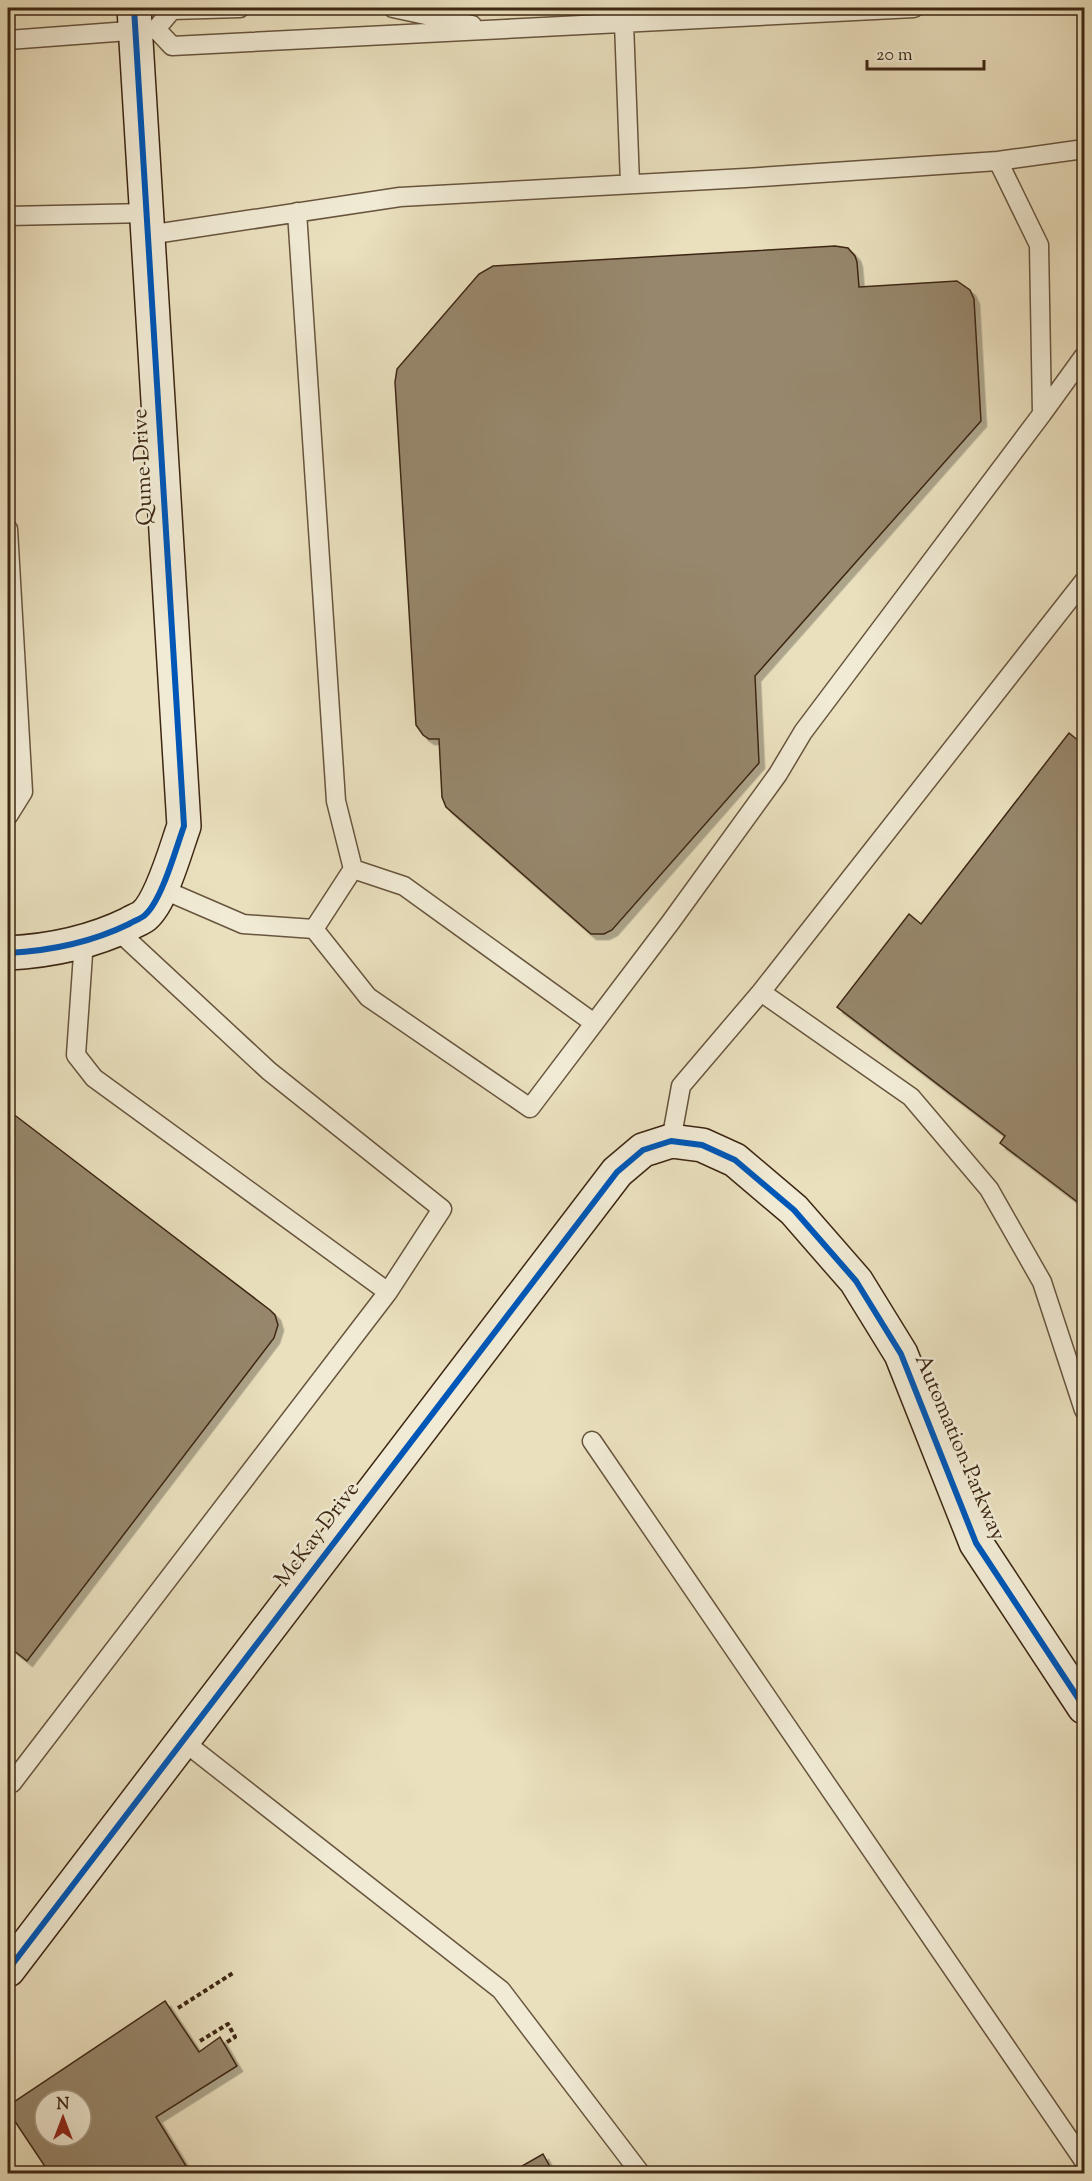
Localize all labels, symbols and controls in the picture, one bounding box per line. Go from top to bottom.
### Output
scale bar [867,33,984,71]
text: 20 m [876,43,913,69]
street label: Qume Drive [125,408,163,526]
street label: Automation Parkway [905,1350,1013,1546]
street label: McKay Drive [268,1476,368,1594]
north arrow [33,2088,93,2148]
text: N [57,2094,70,2117]

